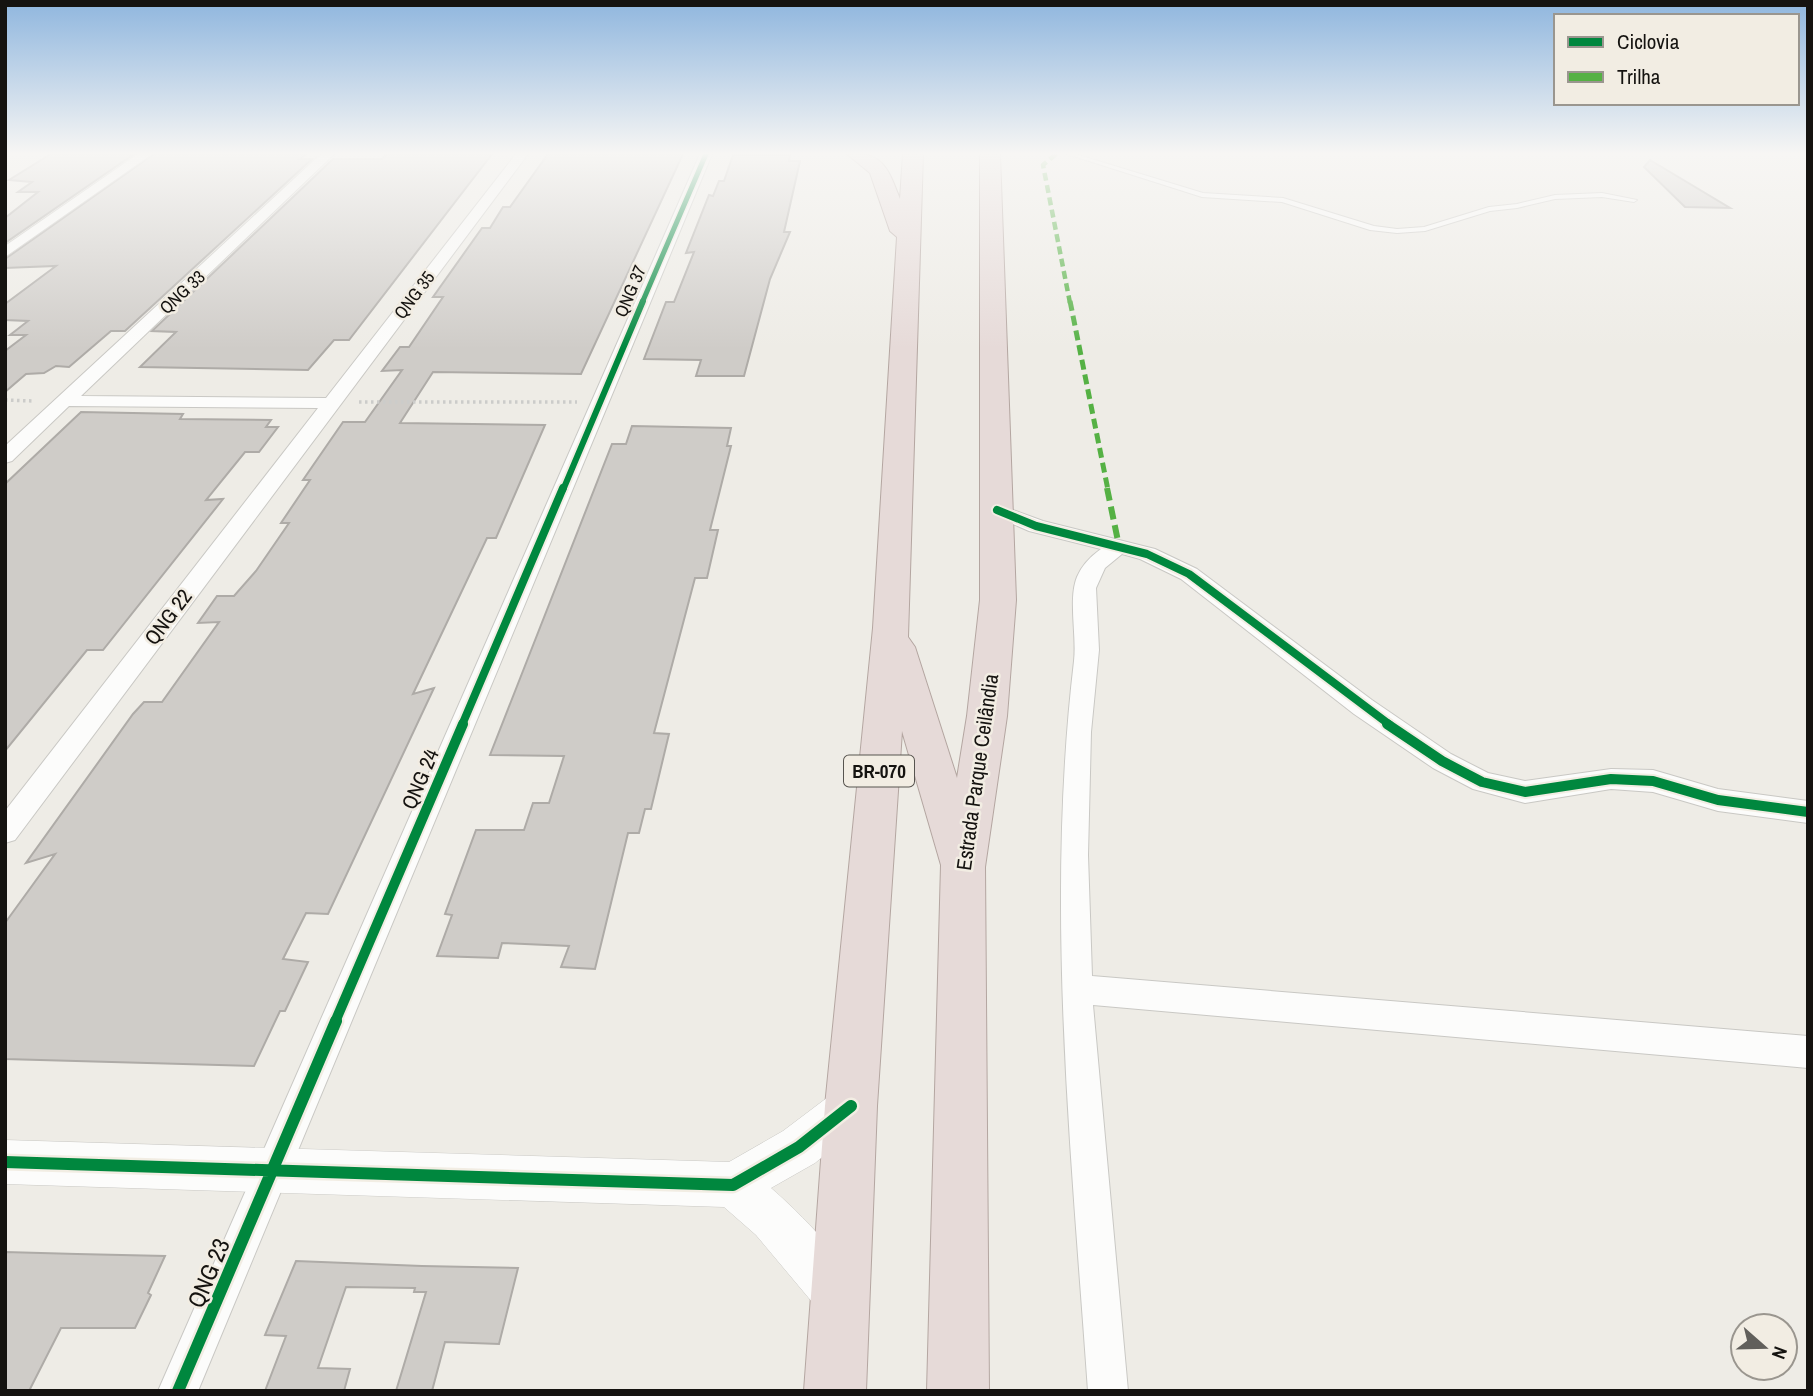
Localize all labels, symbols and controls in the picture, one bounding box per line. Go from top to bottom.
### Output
legend [1554,14,1799,105]
text: Ciclovia [1617,27,1680,56]
text: Trilha [1617,62,1661,91]
street label: QNG 37 [608,261,652,321]
street label: QNG 33 [154,264,210,320]
street label: QNG 35 [388,266,440,324]
street label: QNG 22 [137,583,199,651]
street label: Estrada Parque Ceilândia [949,671,1005,872]
street label: QNG 24 [394,744,446,814]
road number: BR-070 [844,756,914,786]
street label: QNG 23 [179,1234,237,1312]
north arrow [1729,1312,1799,1382]
text: N [1766,1343,1794,1363]

